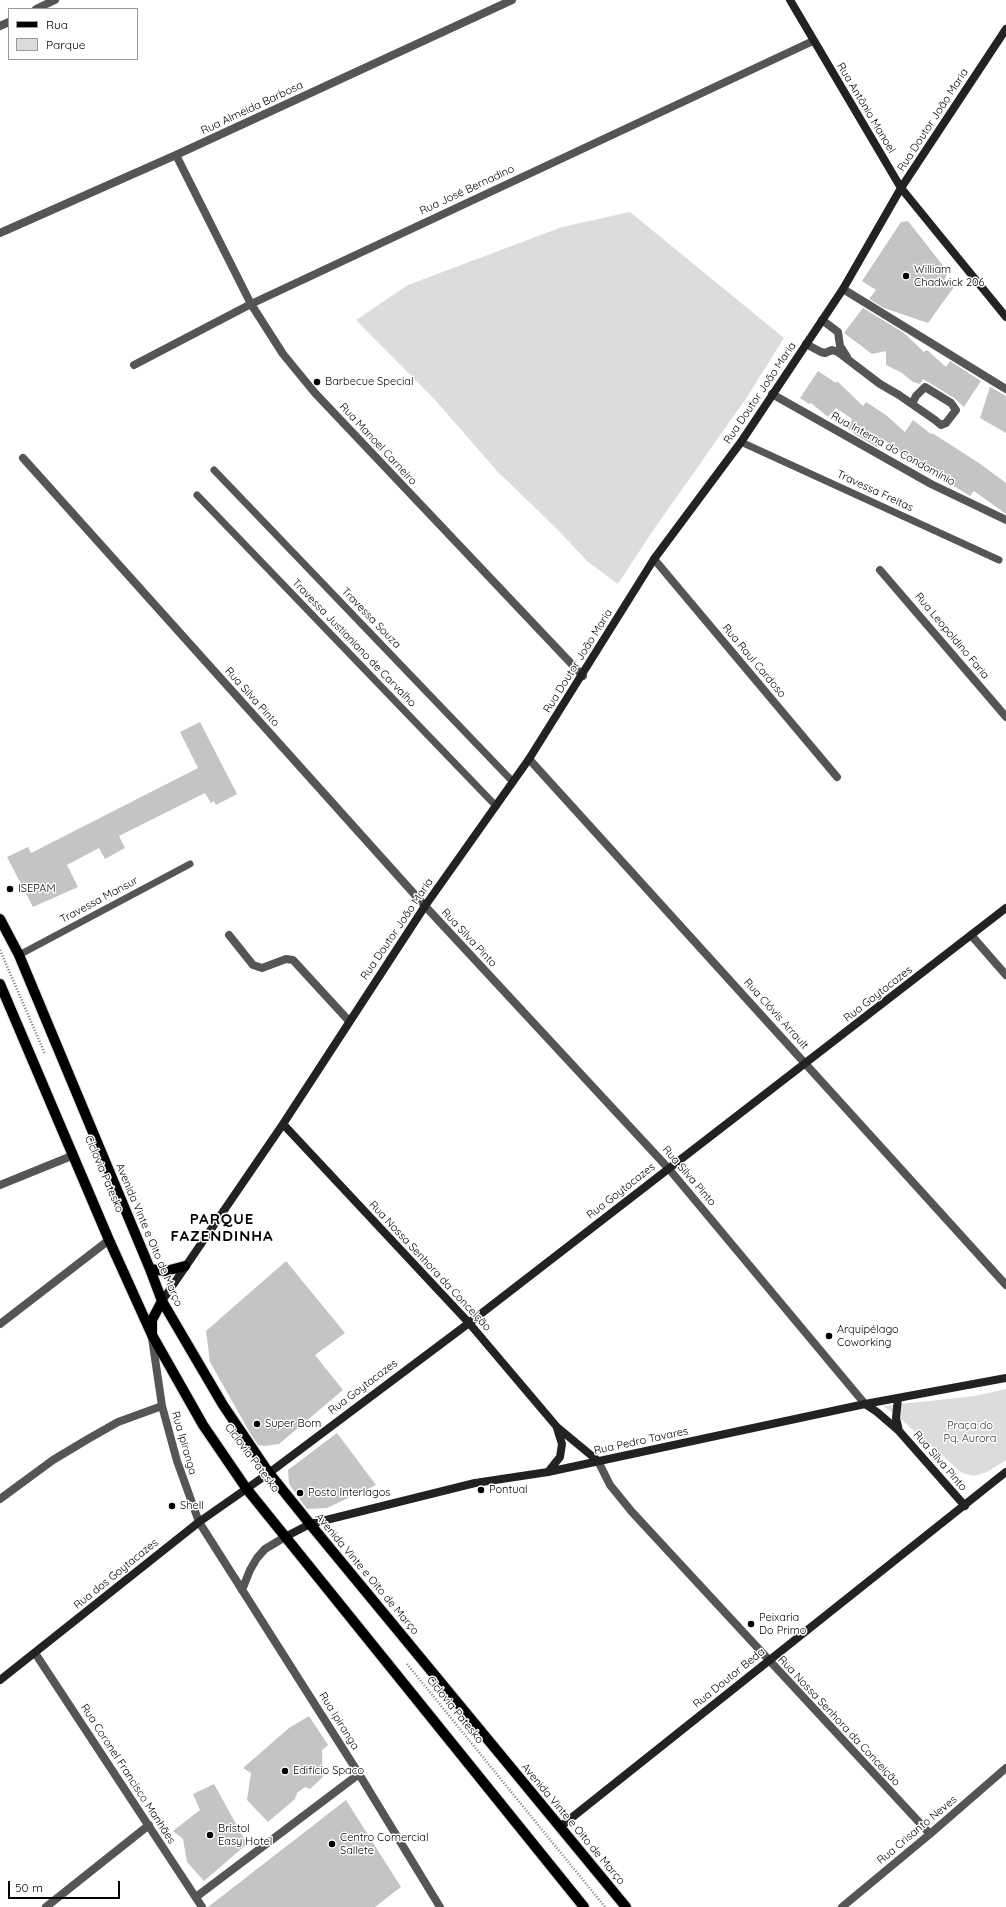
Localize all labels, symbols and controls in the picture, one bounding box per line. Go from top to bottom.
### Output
legend [8,8,138,60]
text: Rua [46,17,68,32]
text: Parque [46,37,86,52]
street label: Rua Antônio Manoel [834,60,898,156]
street label: Rua Doutor João Maria [895,66,971,174]
street label: Rua Almeida Barbosa [199,79,305,137]
street label: Rua José Bernadino [417,162,517,218]
place label: William Chadwick 206 [914,263,985,289]
marker: William Chadwick 206 [901,271,911,281]
street label: Rua Doutor João Maria [721,340,799,446]
place label: Barbecue Special [325,375,413,389]
marker: Barbecue Special [312,377,322,387]
street label: Rua Manoel Carneiro [337,400,419,488]
street label: Rua Interna do Condomínio [829,409,957,489]
street label: Travessa Freitas [835,467,915,515]
street label: Travessa Justianiano de Carvalho [289,576,419,710]
street label: Travessa Souza [339,585,403,651]
street label: Rua Leopoldino Faria [912,590,992,682]
street label: Rua Doutor João Maria [541,607,615,715]
street label: Rua Raul Cardoso [719,622,789,700]
street label: Rua Silva Pinto [222,665,282,729]
street label: Travessa Mansur [58,874,140,926]
street label: Rua Doutor João Maria [358,876,436,982]
place label: ISEPAM [18,882,56,896]
marker: ISEPAM [5,884,15,894]
street label: Rua Silva Pinto [439,906,499,970]
street label: Rua Goytacazes [841,963,915,1025]
street label: Rua Clóvis Arrault [741,976,811,1052]
street label: Ciclovia Patesko [82,1133,126,1215]
street label: Rua Silva Pinto [659,1143,719,1209]
street label: Rua Goytacazes [584,1160,658,1222]
street label: Avenida Vinte e Oito de Março [113,1161,185,1309]
street label: Rua Nossa Senhora da Conceição [366,1198,494,1334]
district label: PARQUE FAZENDINHA [170,1210,274,1245]
place label: Arquipélago Coworking [837,1323,899,1349]
marker: Arquipélago Coworking [824,1331,834,1341]
street label: Rua Goytacazes [326,1357,400,1417]
street label: Rua Ipiranga [169,1410,199,1476]
place label: Super Bom [265,1417,321,1431]
marker: Super Bom [252,1419,262,1429]
park label: Praça do Pq. Aurora [944,1419,996,1445]
street label: Ciclovia Patesko [222,1421,282,1495]
street label: Rua Pedro Tavares [593,1425,689,1457]
street label: Rua Silva Pinto [910,1428,970,1494]
place label: Pontual [489,1483,528,1497]
marker: Pontual [476,1485,486,1495]
place label: Posto Interlagos [308,1486,390,1500]
marker: Posto Interlagos [295,1488,305,1498]
place label: Shell [180,1499,204,1513]
marker: Shell [167,1501,177,1511]
street label: Avenida Vinte e Oito de Março [312,1511,422,1637]
street label: Rua dos Goytacazes [71,1536,161,1612]
place label: Peixaria Do Primo [759,1611,806,1637]
marker: Peixaria Do Primo [746,1619,756,1629]
street label: Rua Doutor Beda [691,1645,767,1711]
street label: Rua Nossa Senhora da Conceição [775,1653,903,1789]
street label: Ciclovia Patesko [424,1674,486,1746]
street label: Rua Ipiranga [316,1690,362,1752]
street label: Rua Coronel Francisco Manhães [78,1702,178,1846]
street label: Avenida Vinte e Oito de Março [518,1761,628,1887]
place label: Edifício Spaco [293,1764,364,1778]
marker: Edifício Spaco [280,1766,290,1776]
street label: Rua Crisanto Neves [875,1793,959,1867]
place label: Bristol Easy Hotel [218,1822,272,1848]
marker: Bristol Easy Hotel [205,1830,215,1840]
place label: Centro Comercial Sallete [340,1831,428,1857]
marker: Centro Comercial Sallete [327,1839,337,1849]
scale bar [10,1873,122,1899]
text: 50 m [15,1880,43,1895]

